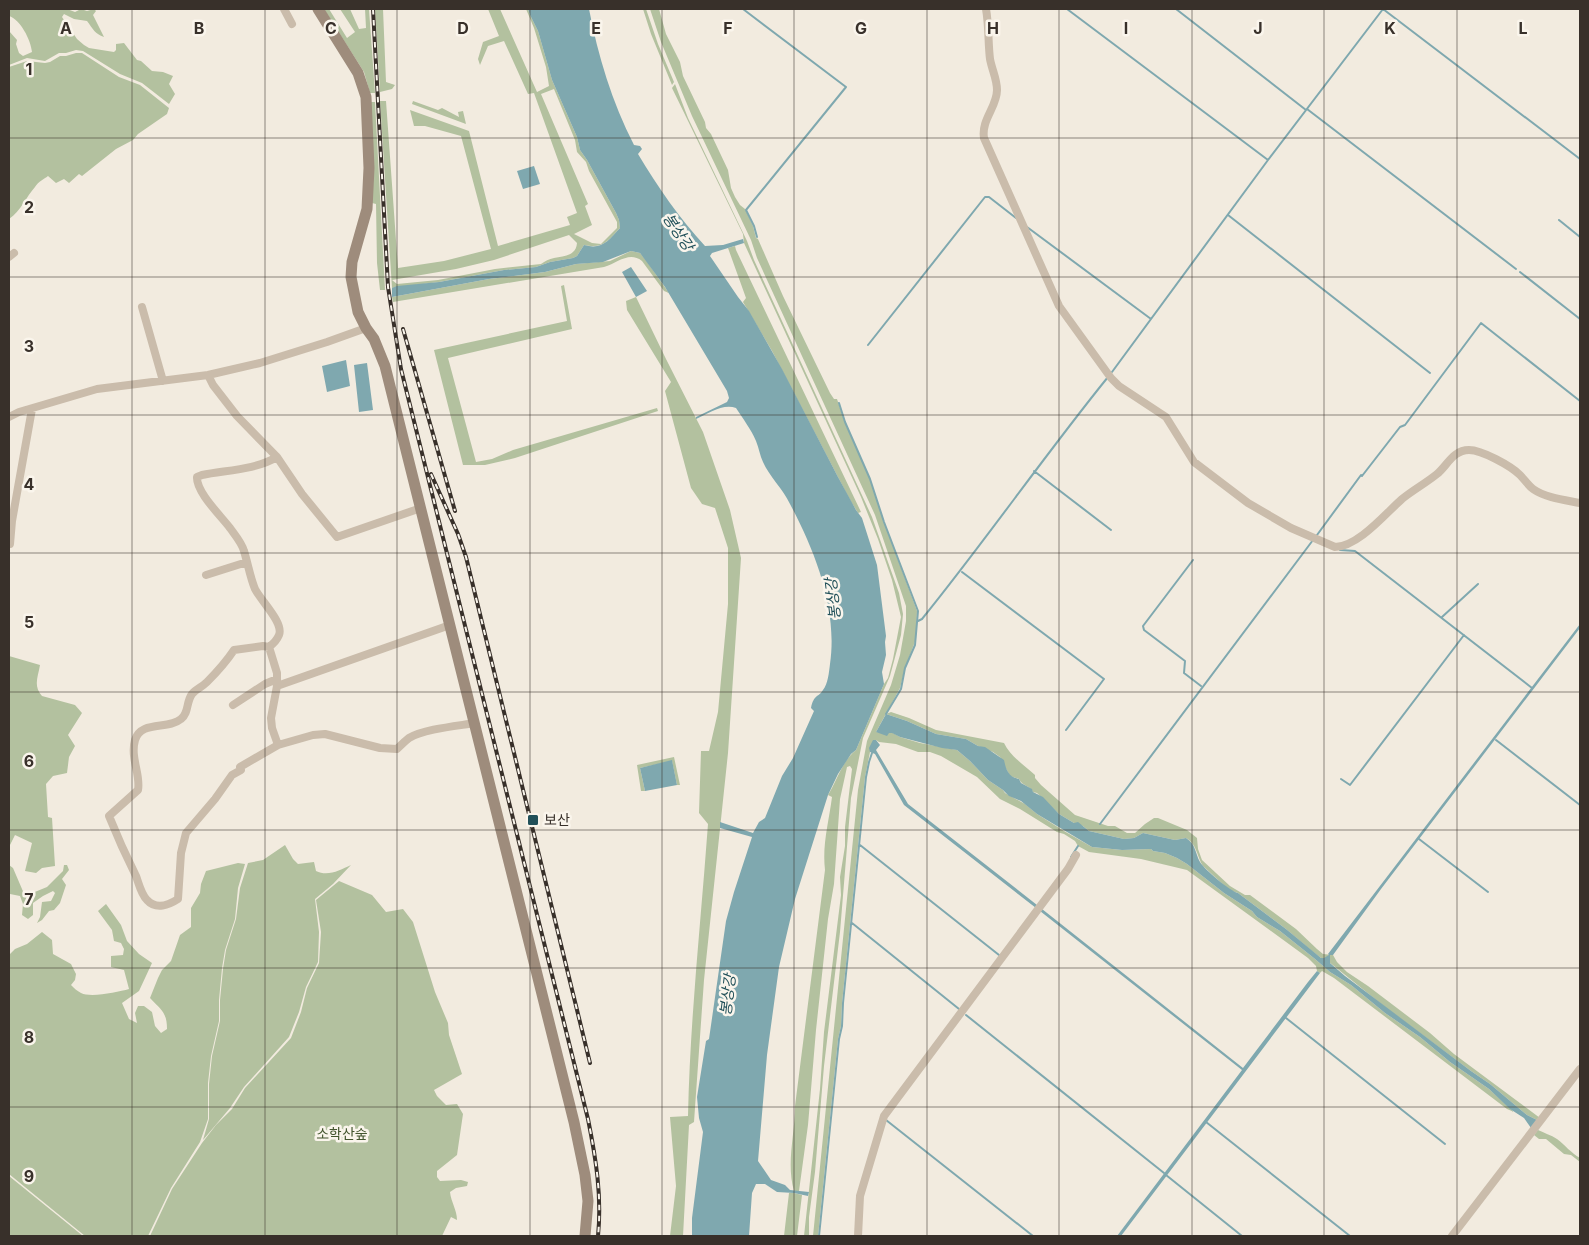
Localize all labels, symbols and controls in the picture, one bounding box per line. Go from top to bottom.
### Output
text: A [60,18,72,38]
text: B [194,18,204,38]
text: C [325,18,337,38]
text: D [457,18,469,38]
text: E [591,18,601,38]
text: F [723,18,733,38]
text: G [855,18,867,38]
text: H [987,18,999,38]
text: I [1124,18,1128,38]
text: J [1253,18,1263,38]
text: K [1384,18,1396,38]
text: L [1518,18,1528,38]
text: 1 [26,59,32,79]
text: 2 [24,197,34,217]
water label: 봉상강 [659,209,699,256]
text: 3 [24,336,34,356]
text: 4 [24,474,35,494]
water label: 봉상강 [821,575,844,621]
text: 5 [24,612,34,632]
text: 6 [24,751,34,771]
place label: 보산 [544,811,570,828]
marker: 보산 [526,813,540,827]
text: 7 [24,889,34,909]
water label: 봉상강 [716,971,740,1017]
text: 8 [24,1027,34,1047]
park label: 소학산숲 [316,1125,368,1142]
text: 9 [24,1166,34,1186]

